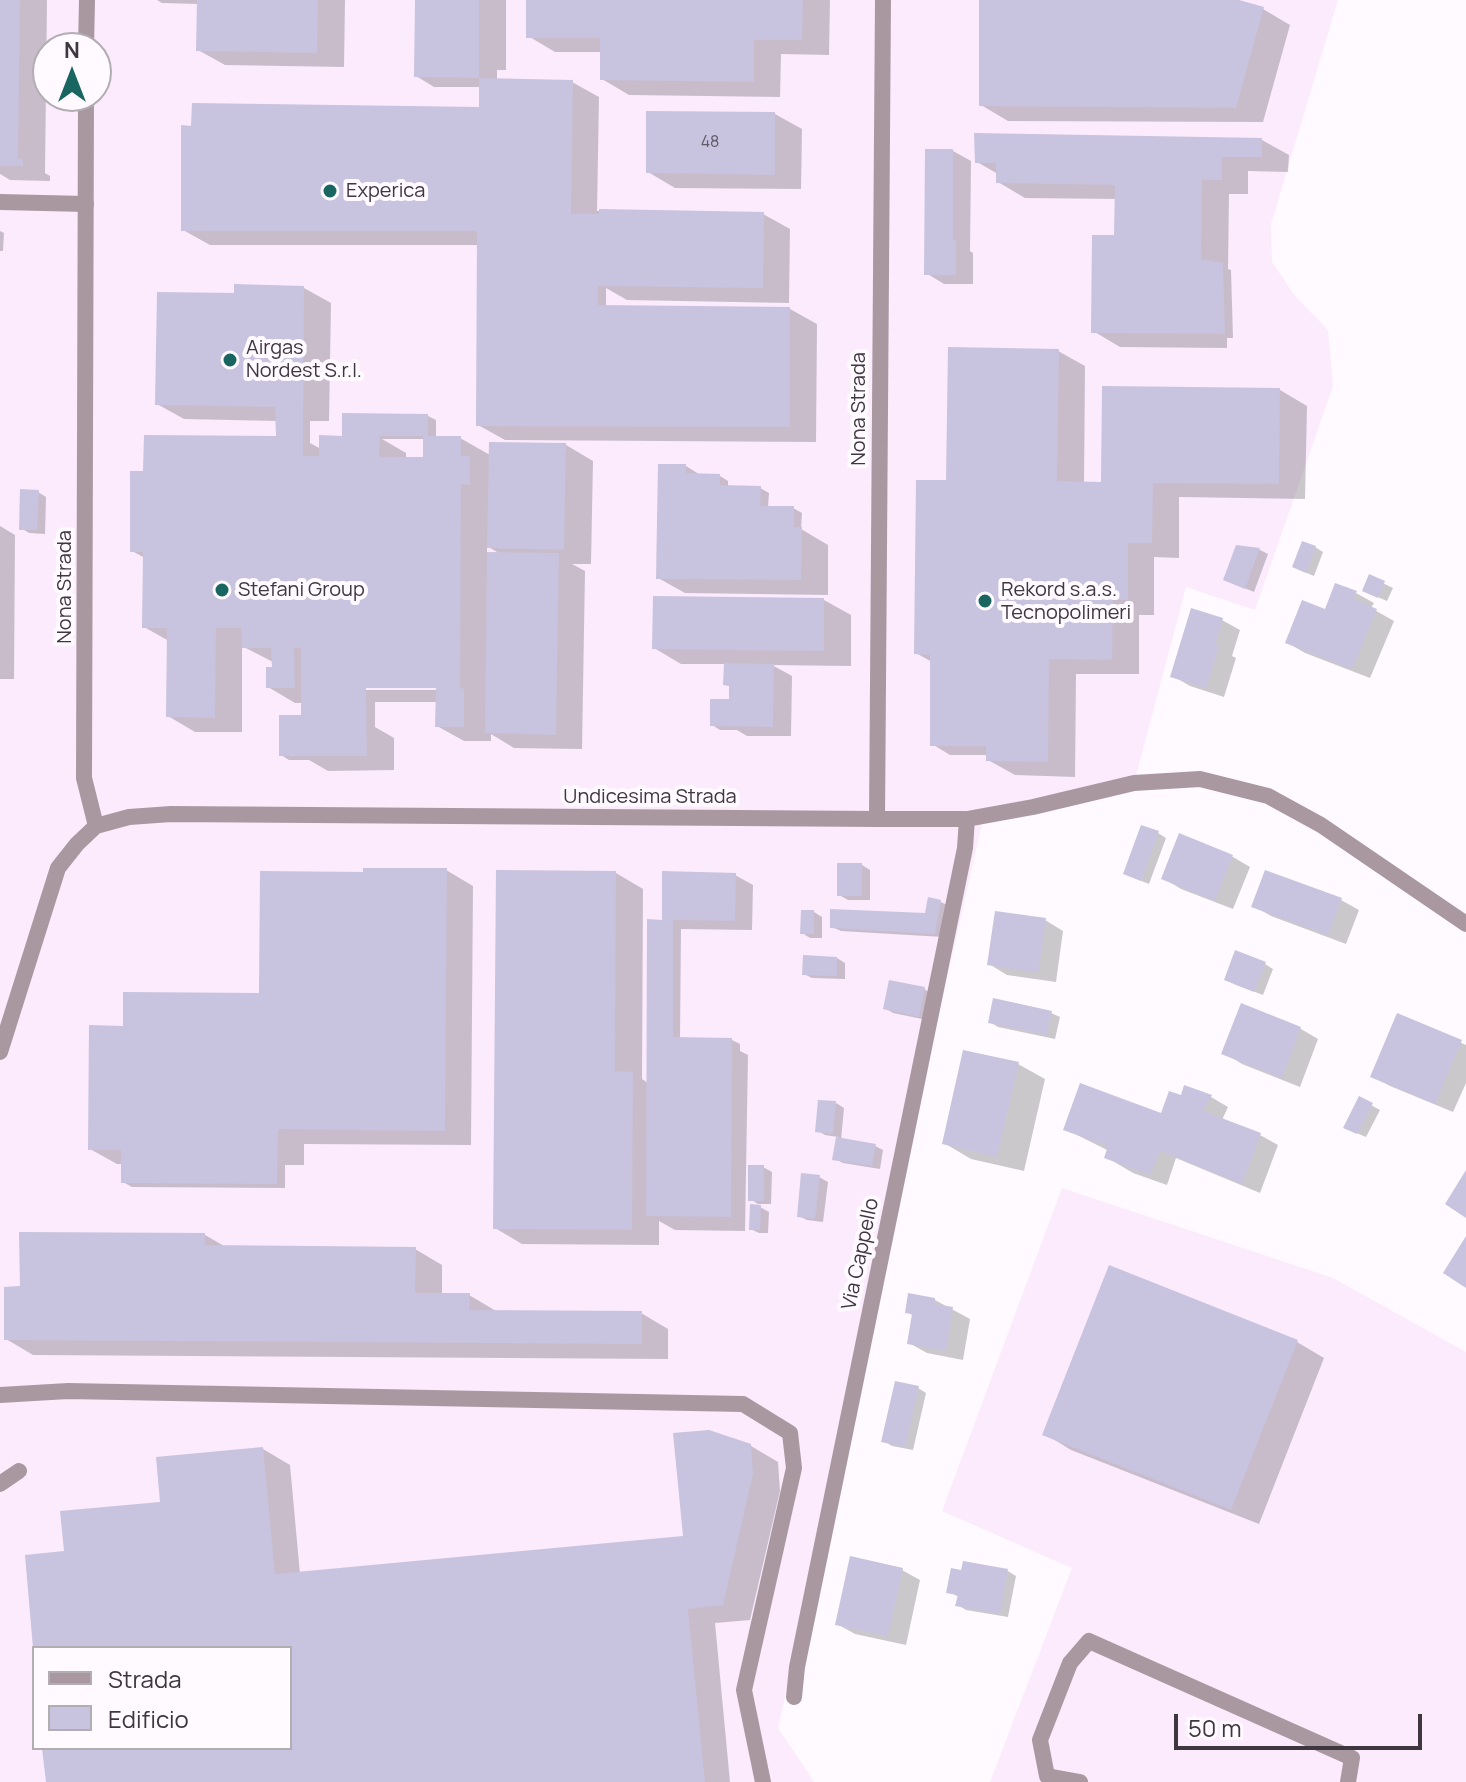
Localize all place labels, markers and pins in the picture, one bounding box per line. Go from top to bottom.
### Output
place label: Experica [346,179,425,203]
marker: Experica [321,182,339,200]
place label: Airgas Nordest S.r.l. [246,336,362,383]
marker: Airgas Nordest S.r.l. [221,351,239,369]
place label: Stefani Group [238,578,365,602]
place label: Rekord s.a.s. Tecnopolimeri [1001,578,1131,625]
marker: Stefani Group [213,581,231,599]
marker: Rekord s.a.s. Tecnopolimeri [976,592,994,610]

